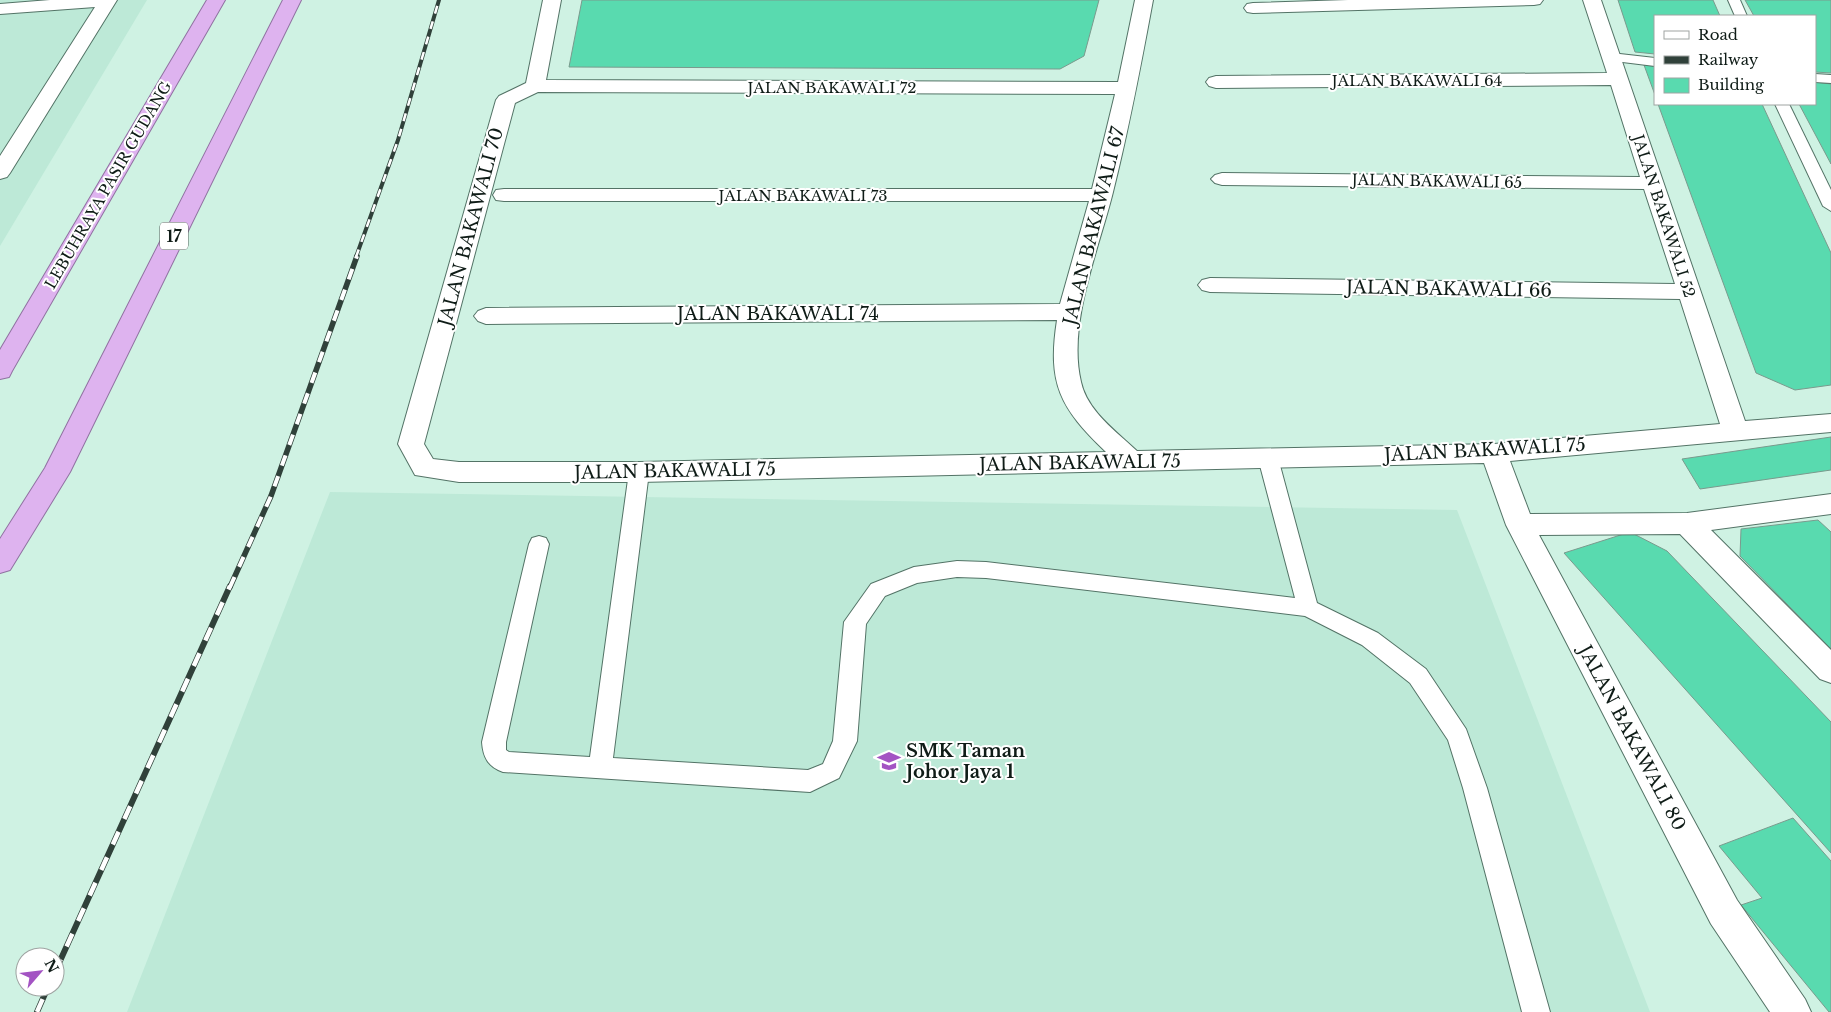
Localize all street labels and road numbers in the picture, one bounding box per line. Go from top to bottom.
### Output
street label: JALAN BAKAWALI 64 [1330,71,1502,90]
street label: LEBUHRAYA PASIR GUDANG [41,78,175,292]
street label: JALAN BAKAWALI 72 [745,78,917,97]
street label: JALAN BAKAWALI 67 [1058,124,1130,329]
street label: JALAN BAKAWALI 70 [433,125,508,331]
street label: JALAN BAKAWALI 52 [1628,130,1699,300]
street label: JALAN BAKAWALI 65 [1350,170,1522,192]
street label: JALAN BAKAWALI 73 [716,186,888,205]
road number: 17 [160,222,188,250]
street label: JALAN BAKAWALI 66 [1344,276,1552,302]
street label: JALAN BAKAWALI 74 [675,303,879,325]
street label: JALAN BAKAWALI 75 [1382,434,1586,466]
street label: JALAN BAKAWALI 75 [977,450,1181,476]
street label: JALAN BAKAWALI 75 [572,458,776,484]
street label: JALAN BAKAWALI 80 [1573,640,1690,834]

